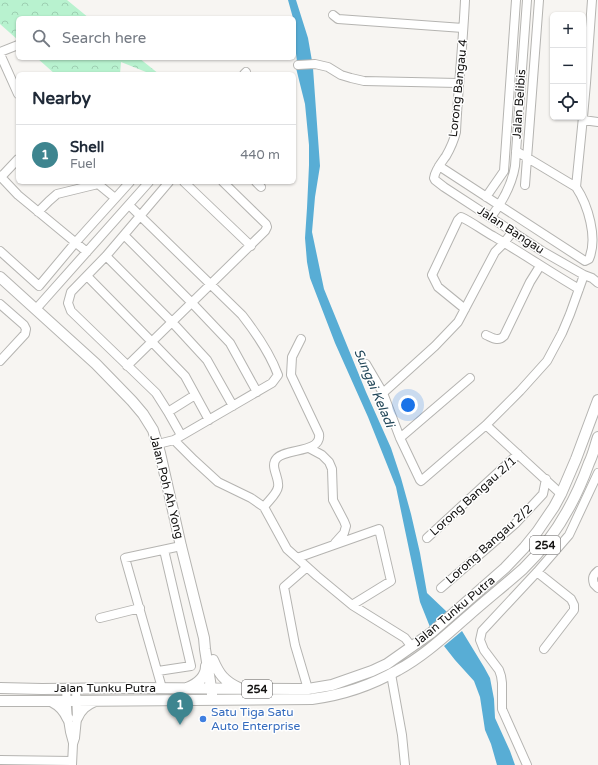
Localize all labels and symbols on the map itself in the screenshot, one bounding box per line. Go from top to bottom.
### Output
street label: Lorong Bangau 4 [446,38,470,138]
street label: Jalan Belibis [510,68,528,139]
street label: Jalan Bangau [475,203,547,257]
water label: Sungai Keladi [350,346,398,431]
your location [398,395,418,415]
street label: Jalan Poh Ah Yong [147,434,187,540]
street label: Lorong Bangau 2/1 [427,454,519,538]
street label: Lorong Bangau 2/2 [443,502,535,586]
road number: 254 [530,536,560,554]
street label: Jalan Tunku Putra [410,573,498,649]
road number: 254 [242,680,272,698]
street label: Jalan Tunku Putra [54,681,156,695]
pin: 1 [167,692,193,725]
place label: Satu Tiga Satu Auto Enterprise [211,705,301,733]
marker: Satu Tiga Satu Auto Enterprise [198,714,208,724]

